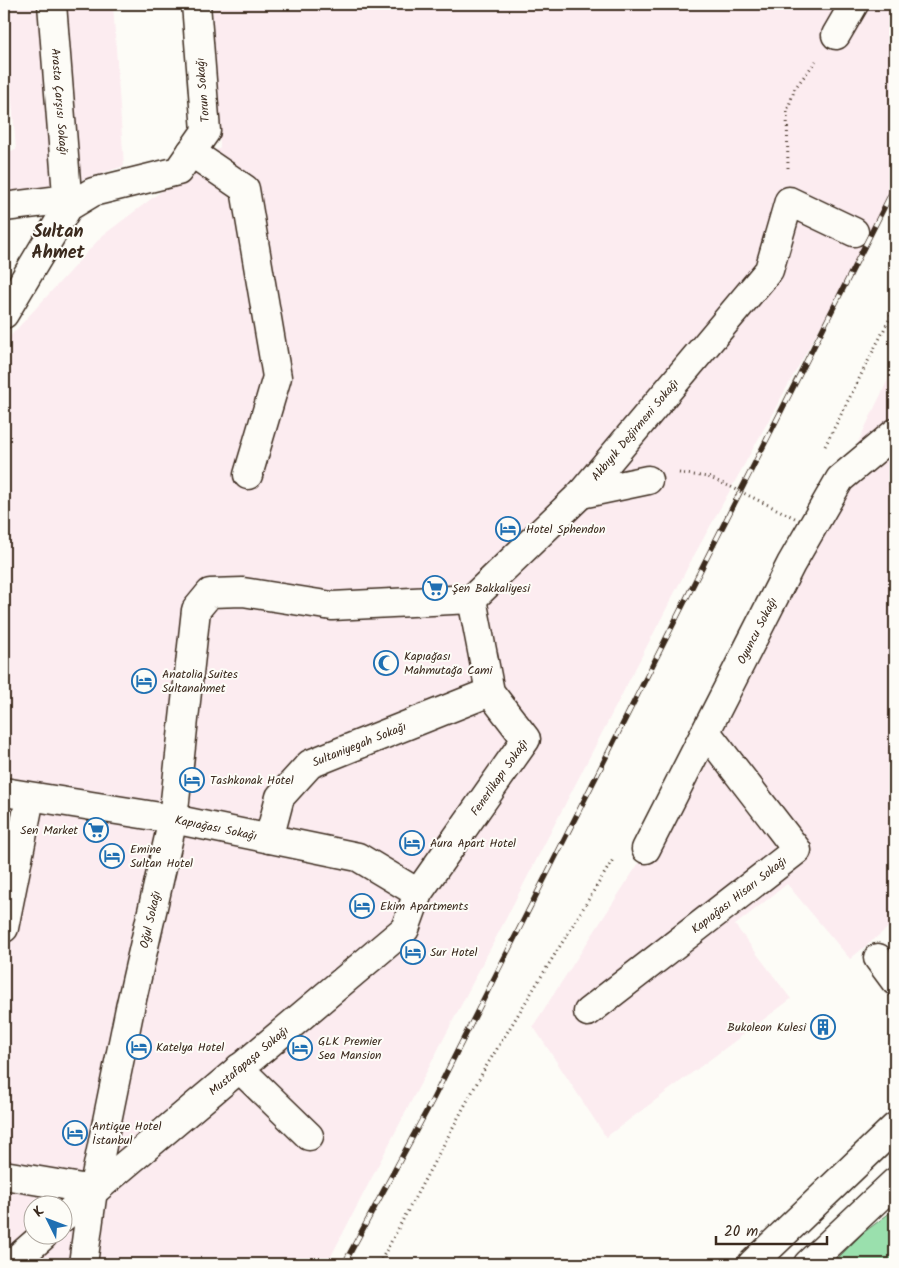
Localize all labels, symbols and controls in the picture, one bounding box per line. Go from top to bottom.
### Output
street label: Arasta Çarşısı Sokağı [46,48,73,156]
street label: Torun Sokağı [191,57,215,123]
district label: Sultan Ahmet [31,218,85,268]
street label: Akbıyık Değirmeni Sokağı [586,375,683,485]
hotel icon: Hotel Sphendon [495,516,521,542]
place label: Hotel Sphendon [526,520,605,539]
supermarket icon: Şen Bakkaliyesi [422,575,448,601]
place label: Şen Bakkaliyesi [452,579,531,598]
street label: Oyuncu Sokağı [732,594,782,667]
place label: Kapıağası Mahmutağa Cami [404,647,494,680]
mosque icon: Kapıağası Mahmutağa Cami [373,650,399,676]
place label: Anatolia Suites Sultanahmet [162,665,238,698]
hotel icon: Anatolia Suites Sultanahmet [131,668,157,694]
street label: Sultaniyegah Sokağı [309,717,409,772]
street label: Fenerlikapı Sokağı [465,735,533,820]
hotel icon: Tashkonak Hotel [179,767,205,793]
place label: Tashkonak Hotel [210,771,294,790]
street label: Kapıağası Sokağı [173,810,259,846]
supermarket icon: Sen Market [83,817,109,843]
place label: Sen Market [20,821,78,840]
hotel icon: Aura Apart Hotel [399,830,425,856]
place label: Aura Apart Hotel [430,834,516,853]
place label: Emine Sultan Hotel [130,840,193,873]
hotel icon: Emine Sultan Hotel [99,843,125,869]
street label: Kapıağası Hisarı Sokağı [687,852,791,938]
street label: Oğul Sokağı [134,889,166,950]
hotel icon: Ekim Apartments [349,893,375,919]
place label: Ekim Apartments [380,897,468,916]
hotel icon: Sur Hotel [400,939,426,965]
place label: Sur Hotel [430,943,477,962]
building icon: Bukoleon Kulesi [810,1014,836,1040]
place label: Bukoleon Kulesi [727,1018,807,1037]
street label: Mustafapaşa Sokağı [204,1021,293,1100]
place label: GLK Premier Sea Mansion [318,1032,382,1065]
hotel icon: Katelya Hotel [126,1034,152,1060]
hotel icon: GLK Premier Sea Mansion [287,1035,313,1061]
place label: Katelya Hotel [156,1038,224,1057]
place label: Antique Hotel İstanbul [92,1117,161,1150]
hotel icon: Antique Hotel İstanbul [62,1120,88,1146]
north arrow [22,1196,72,1246]
text: K [28,1201,50,1222]
scale bar [716,1213,828,1245]
text: 20 m [724,1220,758,1244]

